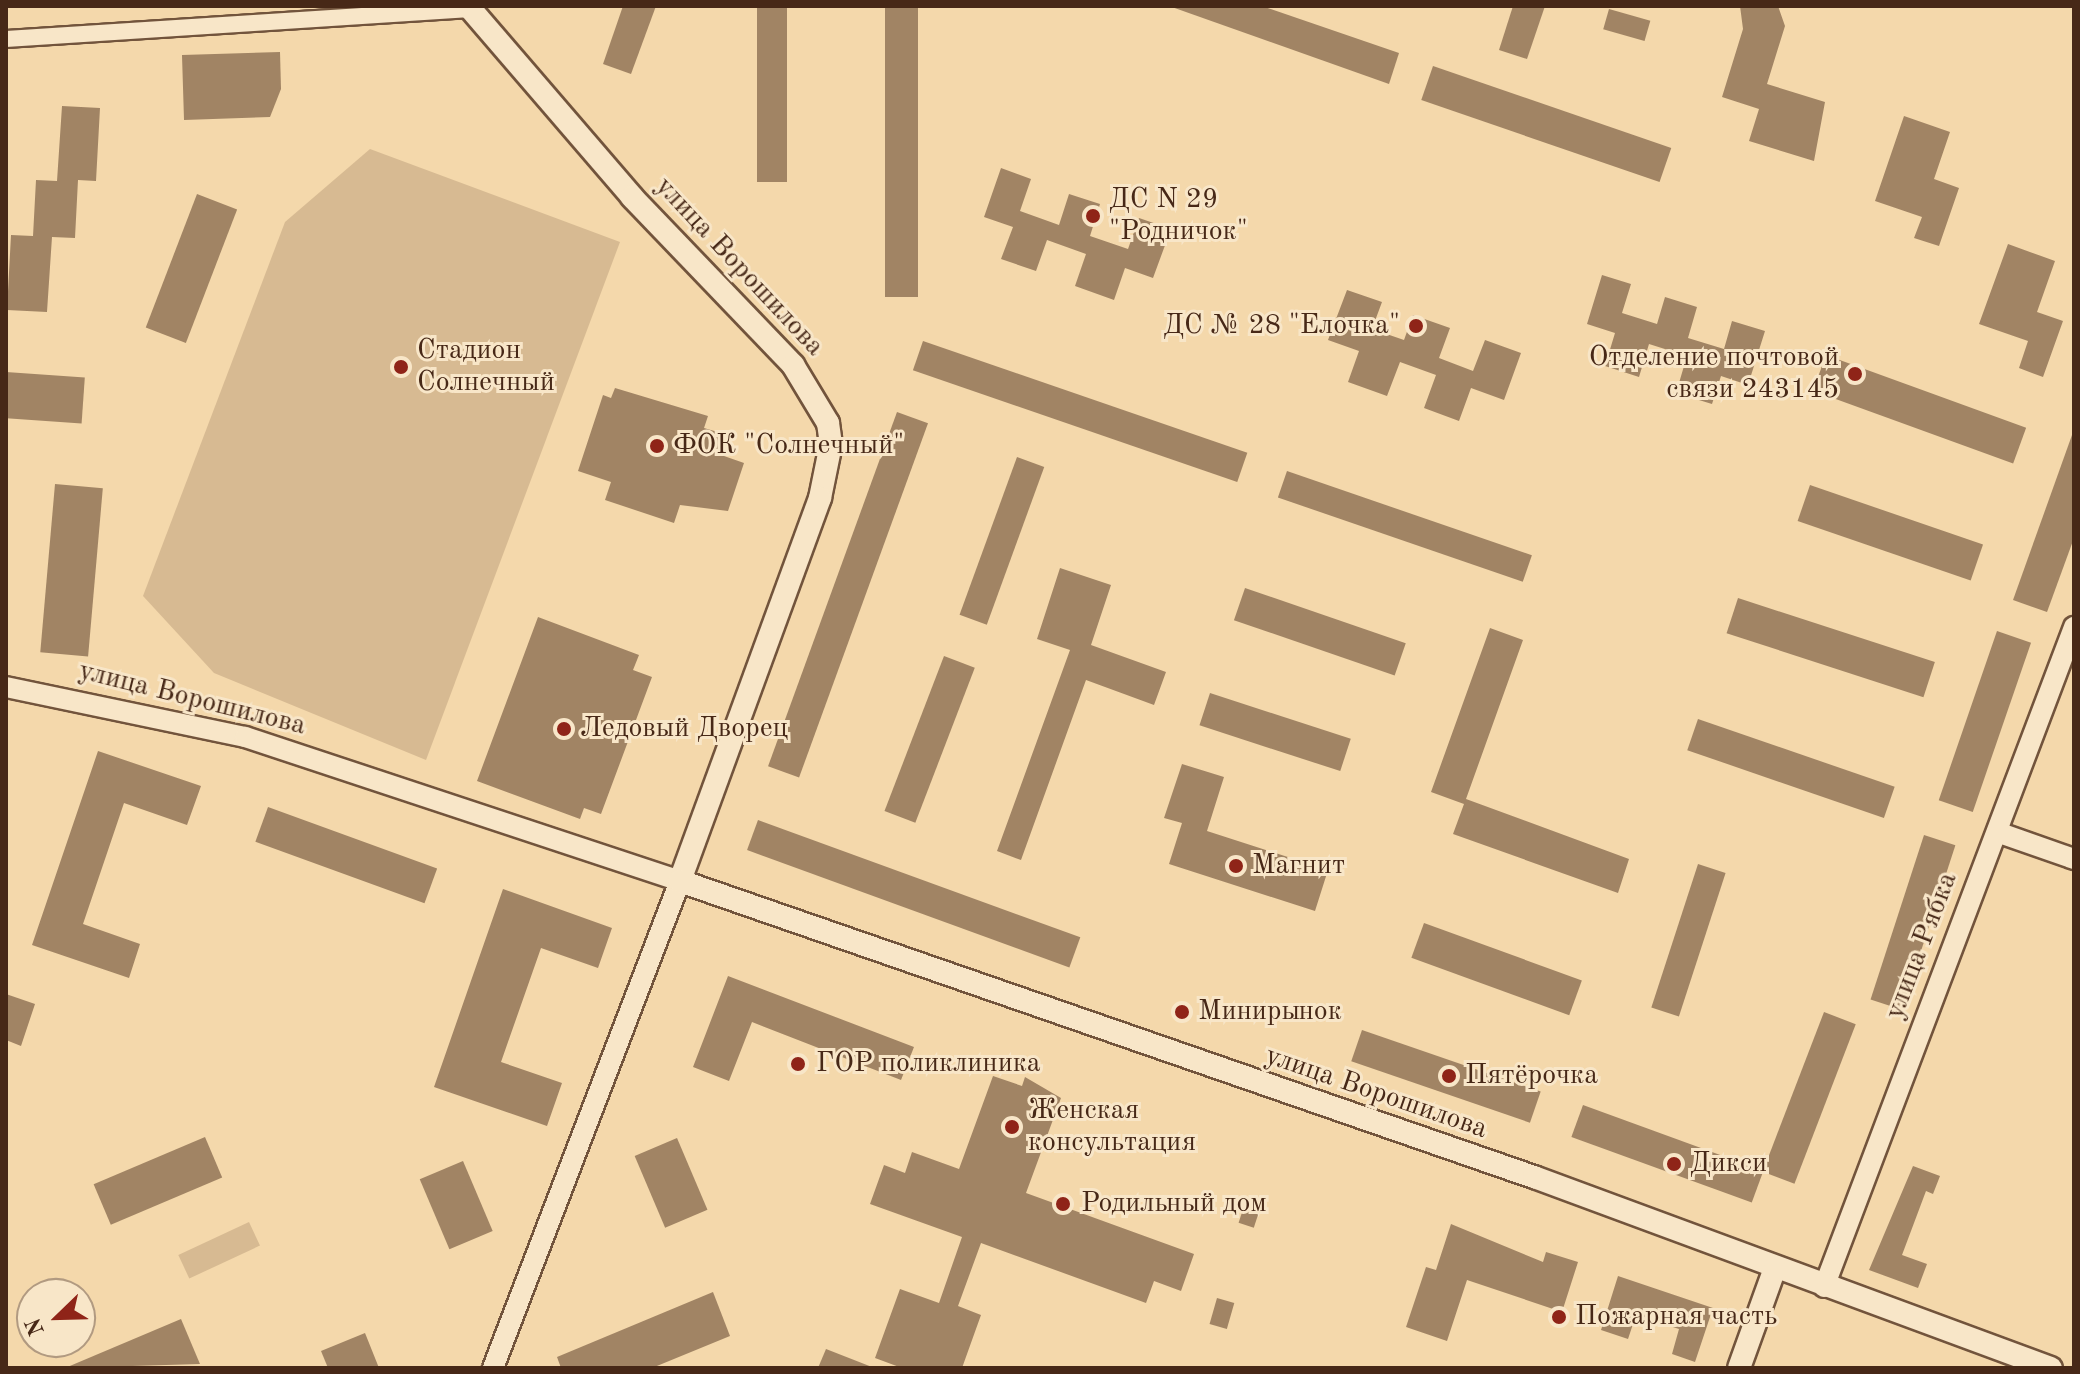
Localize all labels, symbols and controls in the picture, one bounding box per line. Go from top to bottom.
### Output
street label: улица Ворошилова [647,170,831,364]
place label: ДС N 29 "Родничок" [1109,183,1248,249]
marker: ДС N 29 "Родничок" [1084,207,1102,225]
place label: ДС № 28 "Елочка" [1163,309,1400,343]
marker: ДС № 28 "Елочка" [1407,317,1425,335]
place label: Стадион Солнечный [417,334,555,400]
place label: Отделение почтовой связи 243145 [1589,341,1839,407]
marker: Стадион Солнечный [392,358,410,376]
marker: Отделение почтовой связи 243145 [1846,365,1864,383]
place label: ФОК "Солнечный" [673,429,904,463]
marker: ФОК "Солнечный" [648,437,666,455]
street label: улица Ворошилова [75,655,309,743]
place label: Ледовый Дворец [580,712,788,746]
marker: Ледовый Дворец [555,720,573,738]
place label: Магнит [1252,849,1345,883]
marker: Магнит [1227,857,1245,875]
street label: улица Рябка [1879,868,1965,1024]
place label: Минирынок [1198,995,1342,1029]
marker: Минирынок [1173,1003,1191,1021]
street label: улица Ворошилова [1261,1039,1491,1147]
place label: ГОР поликлиника [816,1047,1041,1081]
marker: ГОР поликлиника [787,1053,809,1075]
place label: Пятёрочка [1465,1059,1598,1093]
marker: Пятёрочка [1440,1067,1458,1085]
place label: Женская консультация [1028,1094,1196,1160]
marker: Женская консультация [1003,1118,1021,1136]
place label: Дикси [1690,1147,1767,1181]
marker: Дикси [1665,1155,1683,1173]
place label: Родильный дом [1081,1187,1267,1221]
marker: Родильный дом [1052,1193,1074,1215]
north arrow [16,1278,96,1358]
place label: Пожарная часть [1575,1300,1777,1334]
marker: Пожарная часть [1550,1308,1568,1326]
text: N [22,1315,49,1339]

